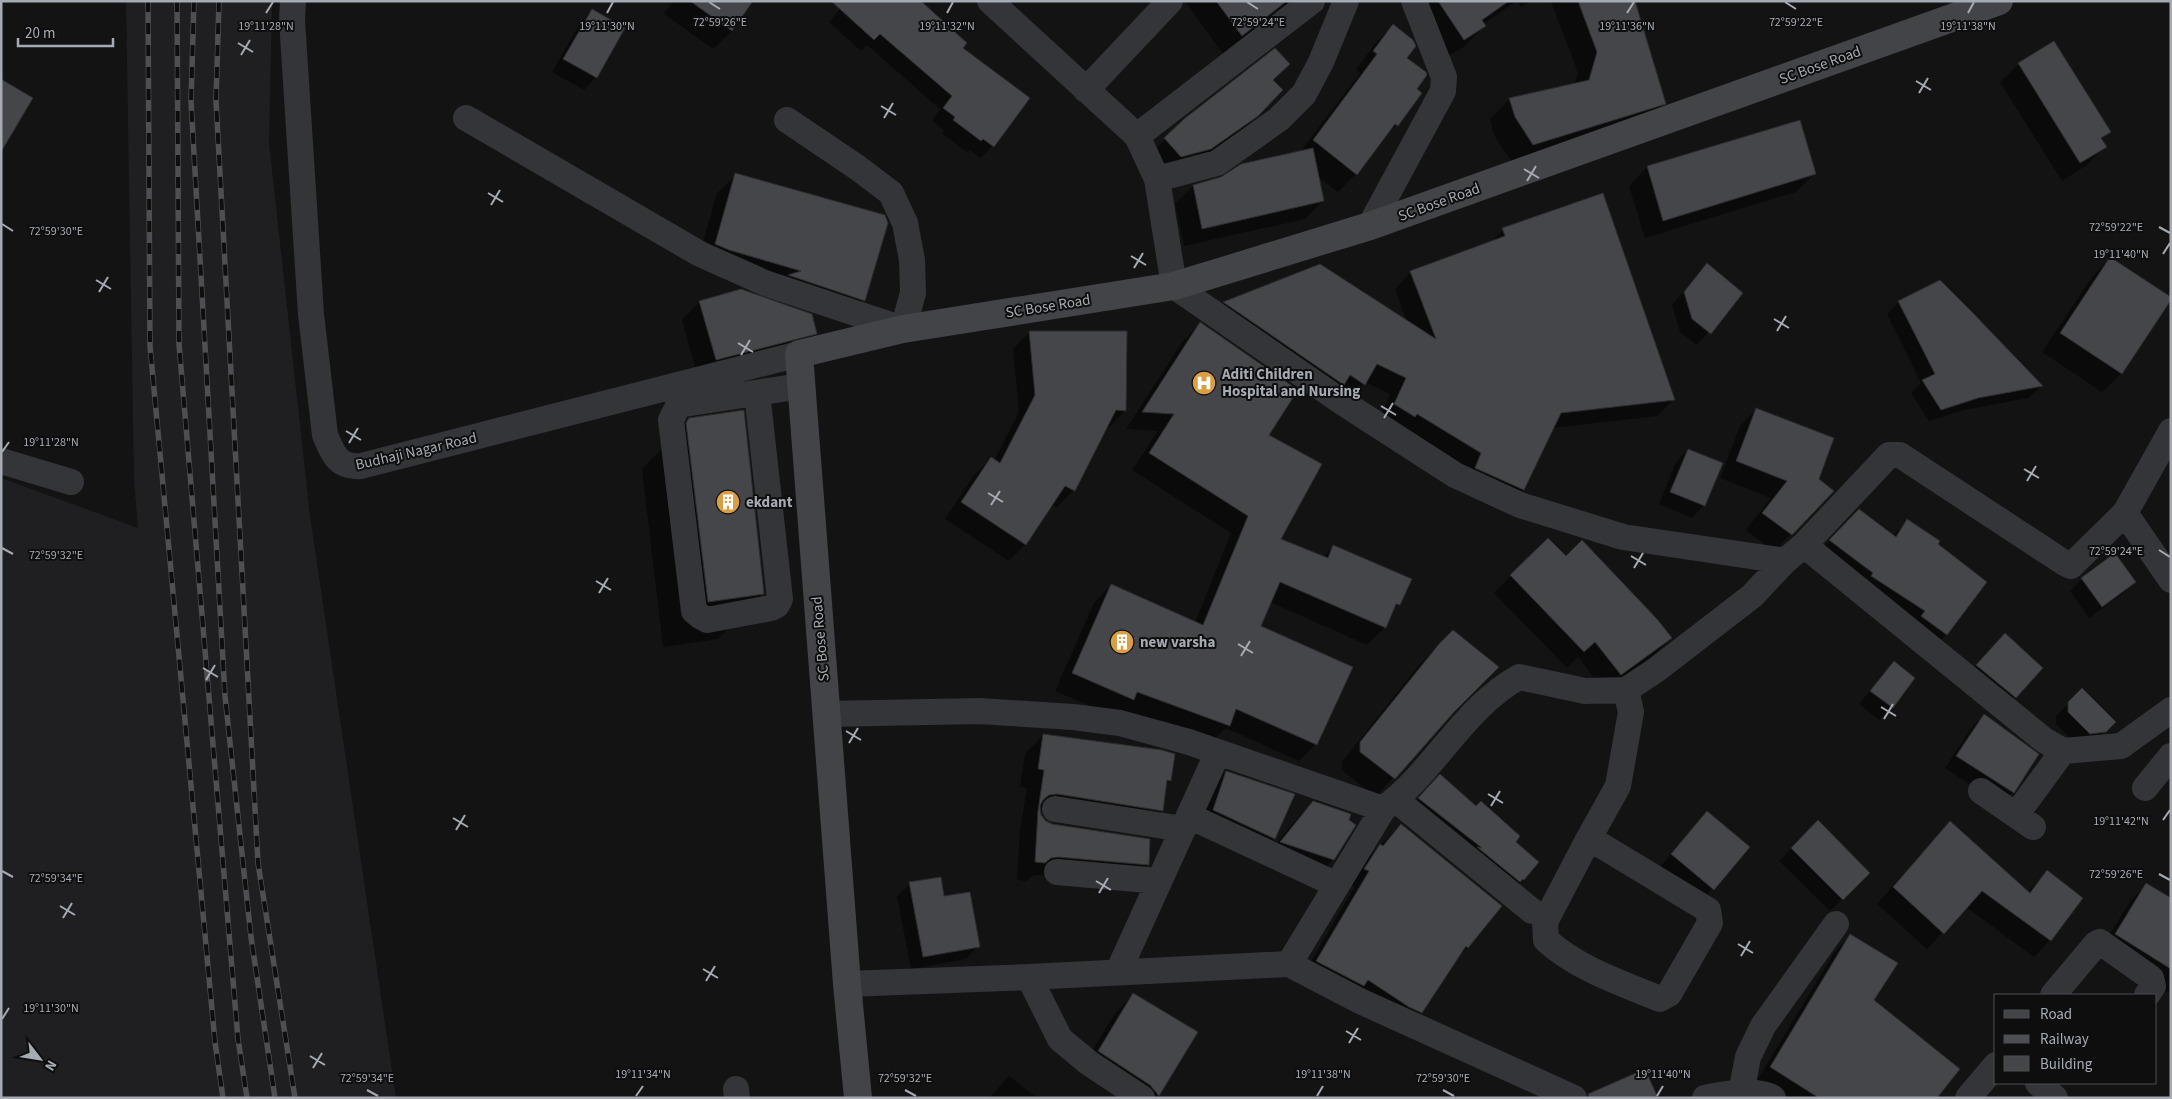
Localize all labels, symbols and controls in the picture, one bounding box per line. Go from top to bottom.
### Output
text: 72°59'26"E [693,14,747,31]
text: 72°59'24"E [1231,14,1285,31]
text: 72°59'22"E [1769,14,1823,31]
scale bar [18,15,112,47]
text: 19°11'28"N [238,18,294,35]
text: 19°11'30"N [579,18,635,35]
text: 19°11'32"N [919,18,975,35]
text: 19°11'36"N [1599,18,1655,35]
text: 19°11'38"N [1940,18,1996,35]
text: 20 m [25,23,55,44]
street label: SC Bose Road [1776,41,1864,90]
street label: SC Bose Road [1395,178,1483,227]
text: 72°59'22"E [2089,219,2143,236]
text: 72°59'30"E [29,223,83,240]
text: 19°11'40"N [2093,246,2149,263]
street label: SC Bose Road [1004,289,1092,324]
place label: Aditi Children Hospital and Nursing [1221,364,1360,402]
hospital icon: Aditi Children Hospital and Nursing [1191,370,1217,396]
street label: Budhaji Nagar Road [353,427,479,476]
text: 19°11'28"N [23,434,79,451]
building icon: ekdant [715,489,741,515]
place label: ekdant [746,492,793,513]
text: 72°59'24"E [2089,543,2143,560]
text: 72°59'32"E [29,547,83,564]
street label: SC Bose Road [806,595,835,682]
building icon: new varsha [1109,629,1135,655]
place label: new varsha [1140,632,1215,653]
text: 19°11'42"N [2093,813,2149,830]
text: 72°59'26"E [2089,866,2143,883]
text: 72°59'34"E [29,870,83,887]
legend [1994,994,2157,1084]
text: 19°11'30"N [23,1000,79,1017]
text: Road [2040,1004,2072,1025]
text: Railway [2040,1029,2089,1050]
north arrow [15,1034,65,1084]
text: Building [2040,1054,2093,1075]
text: N [39,1056,61,1074]
text: 19°11'34"N [615,1066,671,1083]
text: 19°11'38"N [1295,1066,1351,1083]
text: 19°11'40"N [1635,1066,1691,1083]
text: 72°59'34"E [340,1070,394,1087]
text: 72°59'32"E [878,1070,932,1087]
text: 72°59'30"E [1416,1070,1470,1087]

